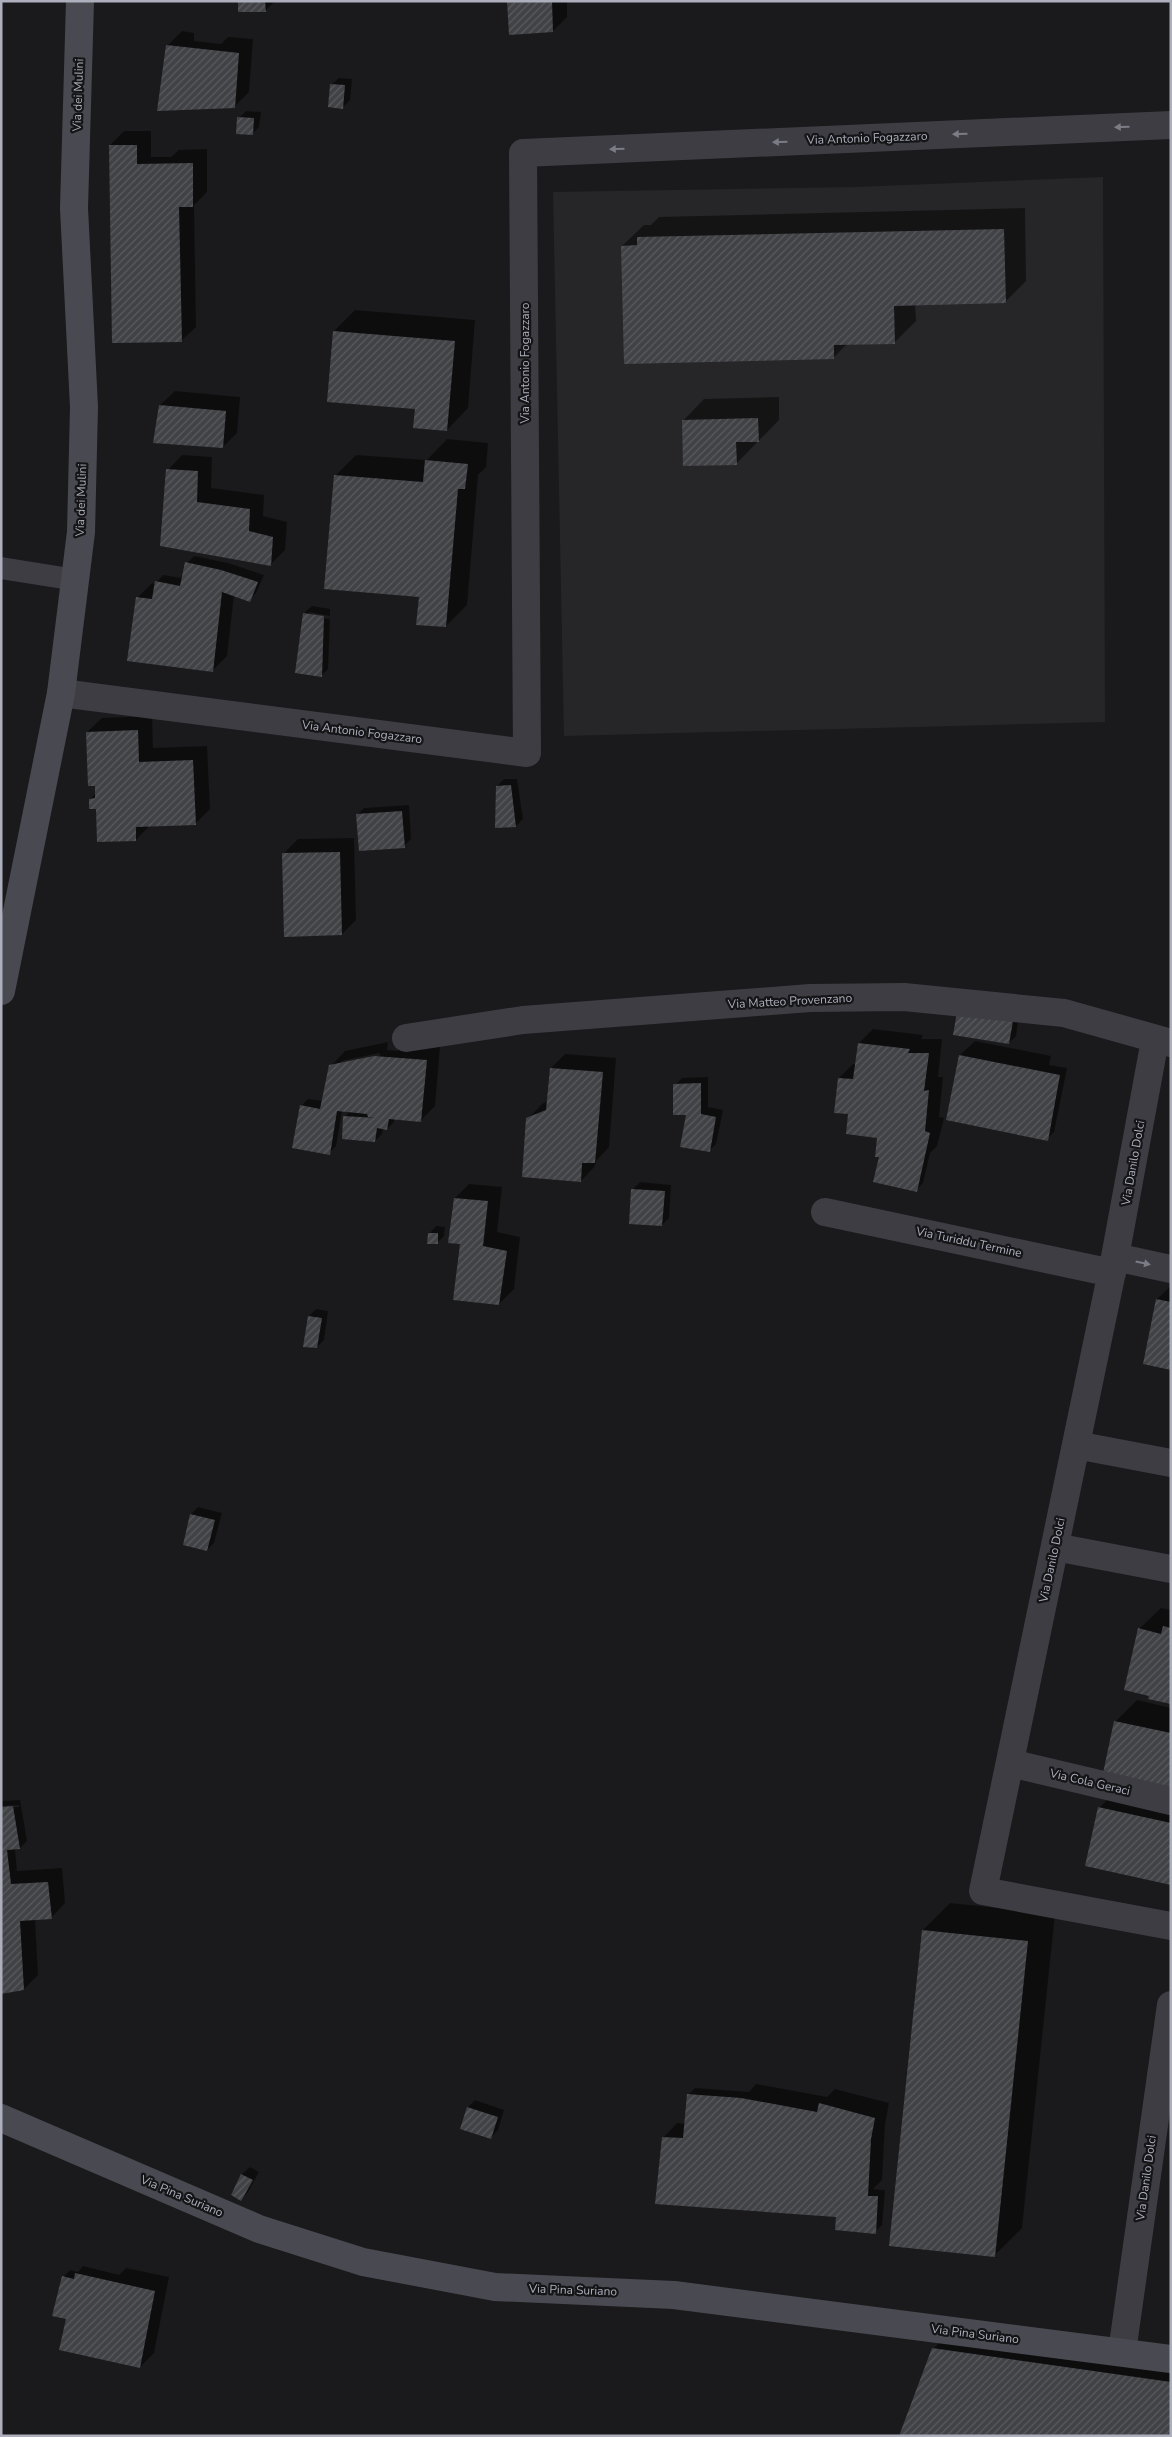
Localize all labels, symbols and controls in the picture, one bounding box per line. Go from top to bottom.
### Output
street label: Via dei Mulini [69,58,87,133]
one-way arrow [1114,124,1130,132]
street label: Via Antonio Fogazzaro [805,128,928,148]
one-way arrow [951,131,967,139]
one-way arrow [772,138,788,146]
one-way arrow [609,145,625,153]
street label: Via Antonio Fogazzaro [517,302,533,424]
street label: Via dei Mulini [72,463,90,538]
street label: Via Antonio Fogazzaro [300,717,423,747]
street label: Via Matteo Provenzano [726,990,853,1012]
street label: Via Danilo Dolci [1117,1119,1148,1208]
street label: Via Turiddu Termine [914,1223,1023,1261]
one-way arrow [1135,1259,1151,1267]
street label: Via Danilo Dolci [1035,1516,1069,1605]
street label: Via Cola Geraci [1047,1765,1132,1799]
street label: Via Danilo Dolci [1132,2134,1160,2223]
street label: Via Pina Suriano [137,2171,226,2221]
street label: Via Pina Suriano [528,2280,618,2300]
street label: Via Pina Suriano [929,2321,1020,2347]

